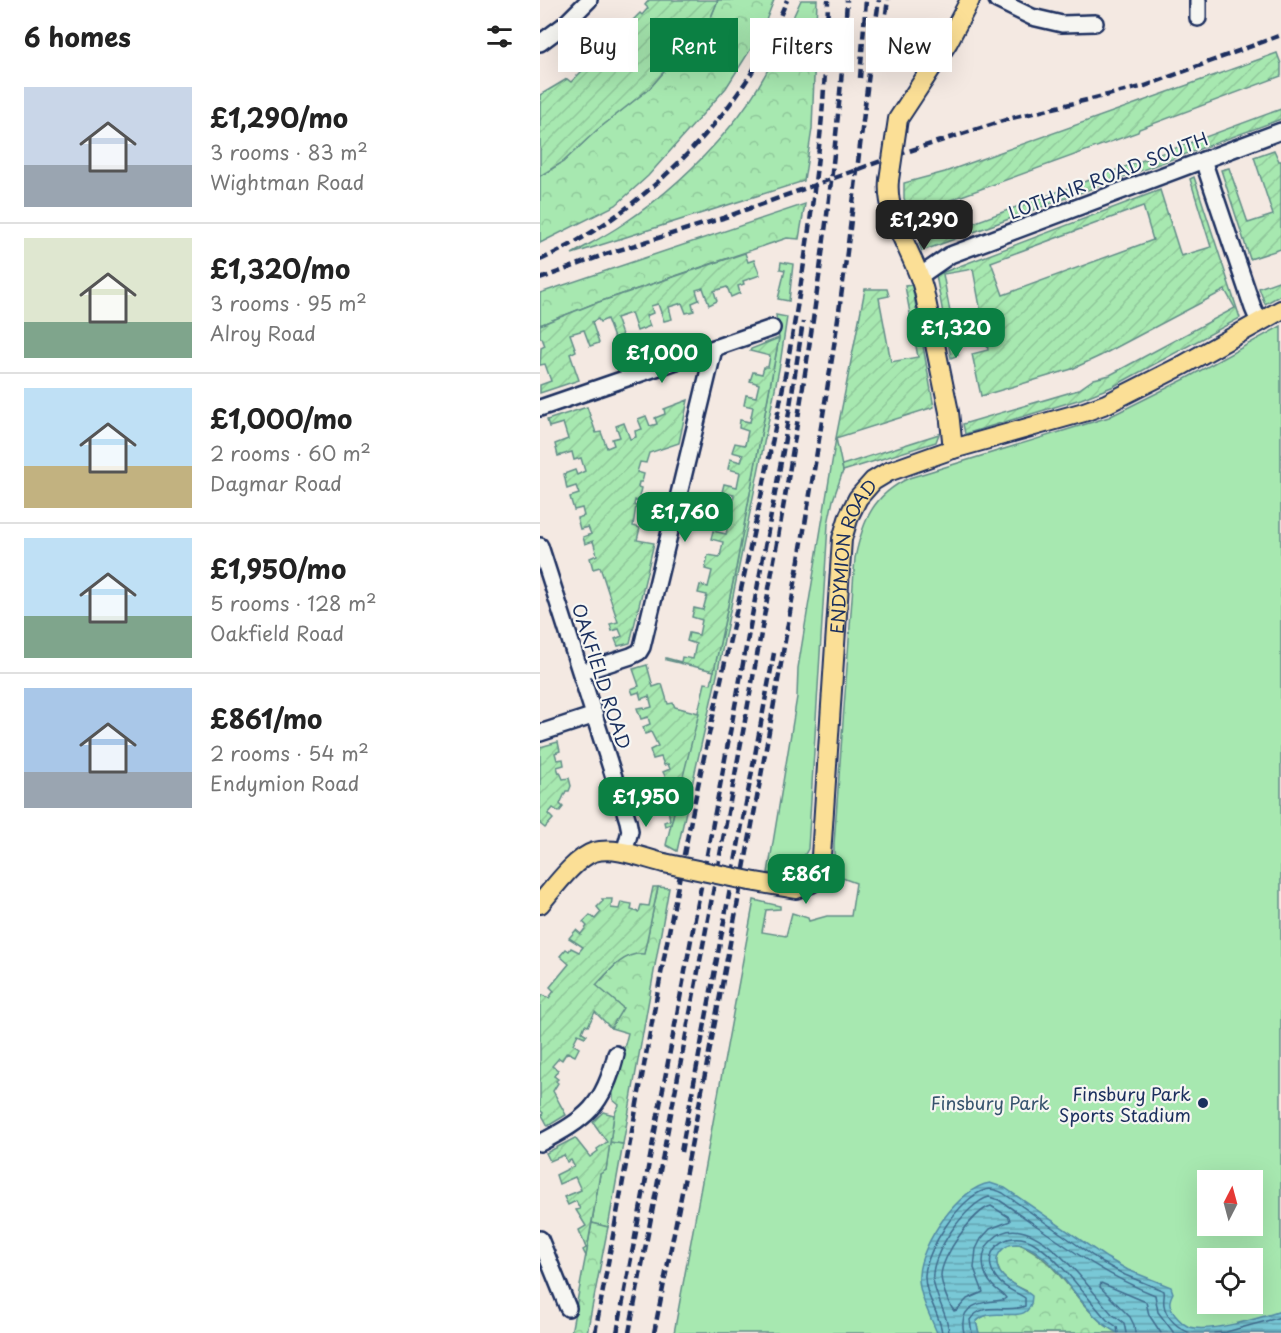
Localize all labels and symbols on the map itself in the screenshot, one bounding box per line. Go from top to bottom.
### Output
street label: LOTHAIR ROAD SOUTH [1004,124,1212,226]
pin: £1,290 [875,200,973,251]
pin: £1,320 [907,308,1005,359]
pin: £1,000 [613,333,711,384]
street label: ENDYMION ROAD [822,472,883,635]
pin: £1,760 [636,492,734,543]
street label: OAKFIELD ROAD [566,600,638,752]
pin: £1,950 [597,777,695,828]
pin: £861 [770,854,842,905]
place label: Finsbury Park Sports Stadium [1059,1080,1191,1128]
park label: Finsbury Park [931,1089,1049,1116]
marker: Finsbury Park Sports Stadium [1196,1096,1210,1110]
north arrow [1197,1170,1263,1236]

